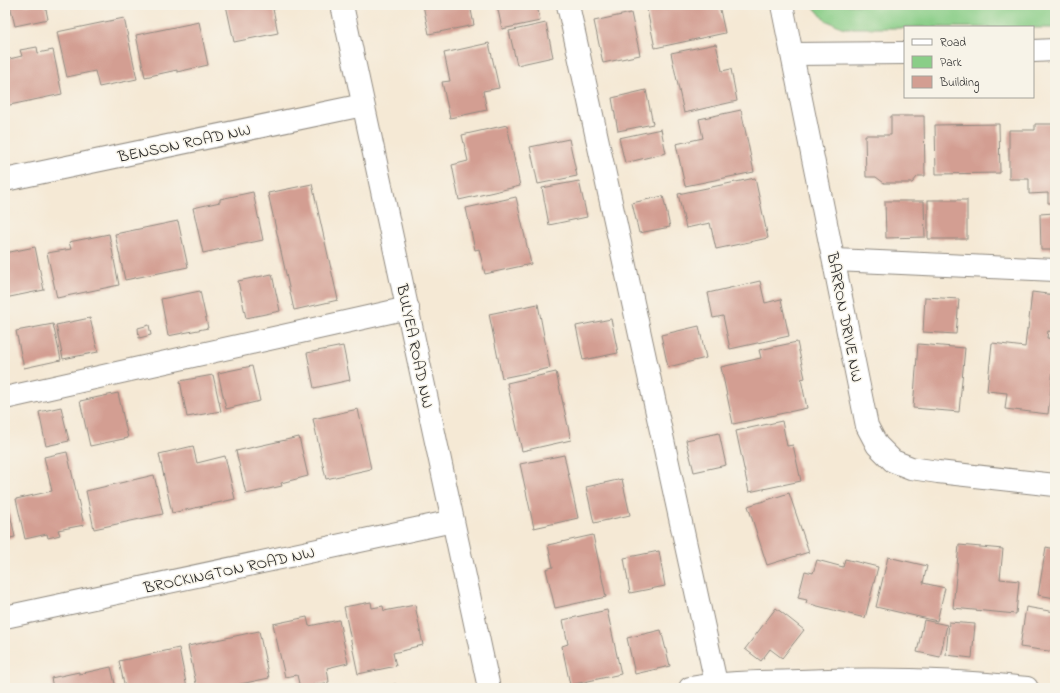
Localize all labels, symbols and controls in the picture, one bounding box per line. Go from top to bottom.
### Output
legend [904,26,1034,98]
text: Road [940,34,966,52]
text: Park [940,54,962,72]
text: Building [939,74,979,93]
street label: BENSON ROAD NW [115,118,253,170]
street label: BARRON DRIVE NW [820,250,868,384]
street label: BULYEA ROAD NW [389,281,439,411]
street label: BROCKINGTON ROAD NW [141,541,317,601]

